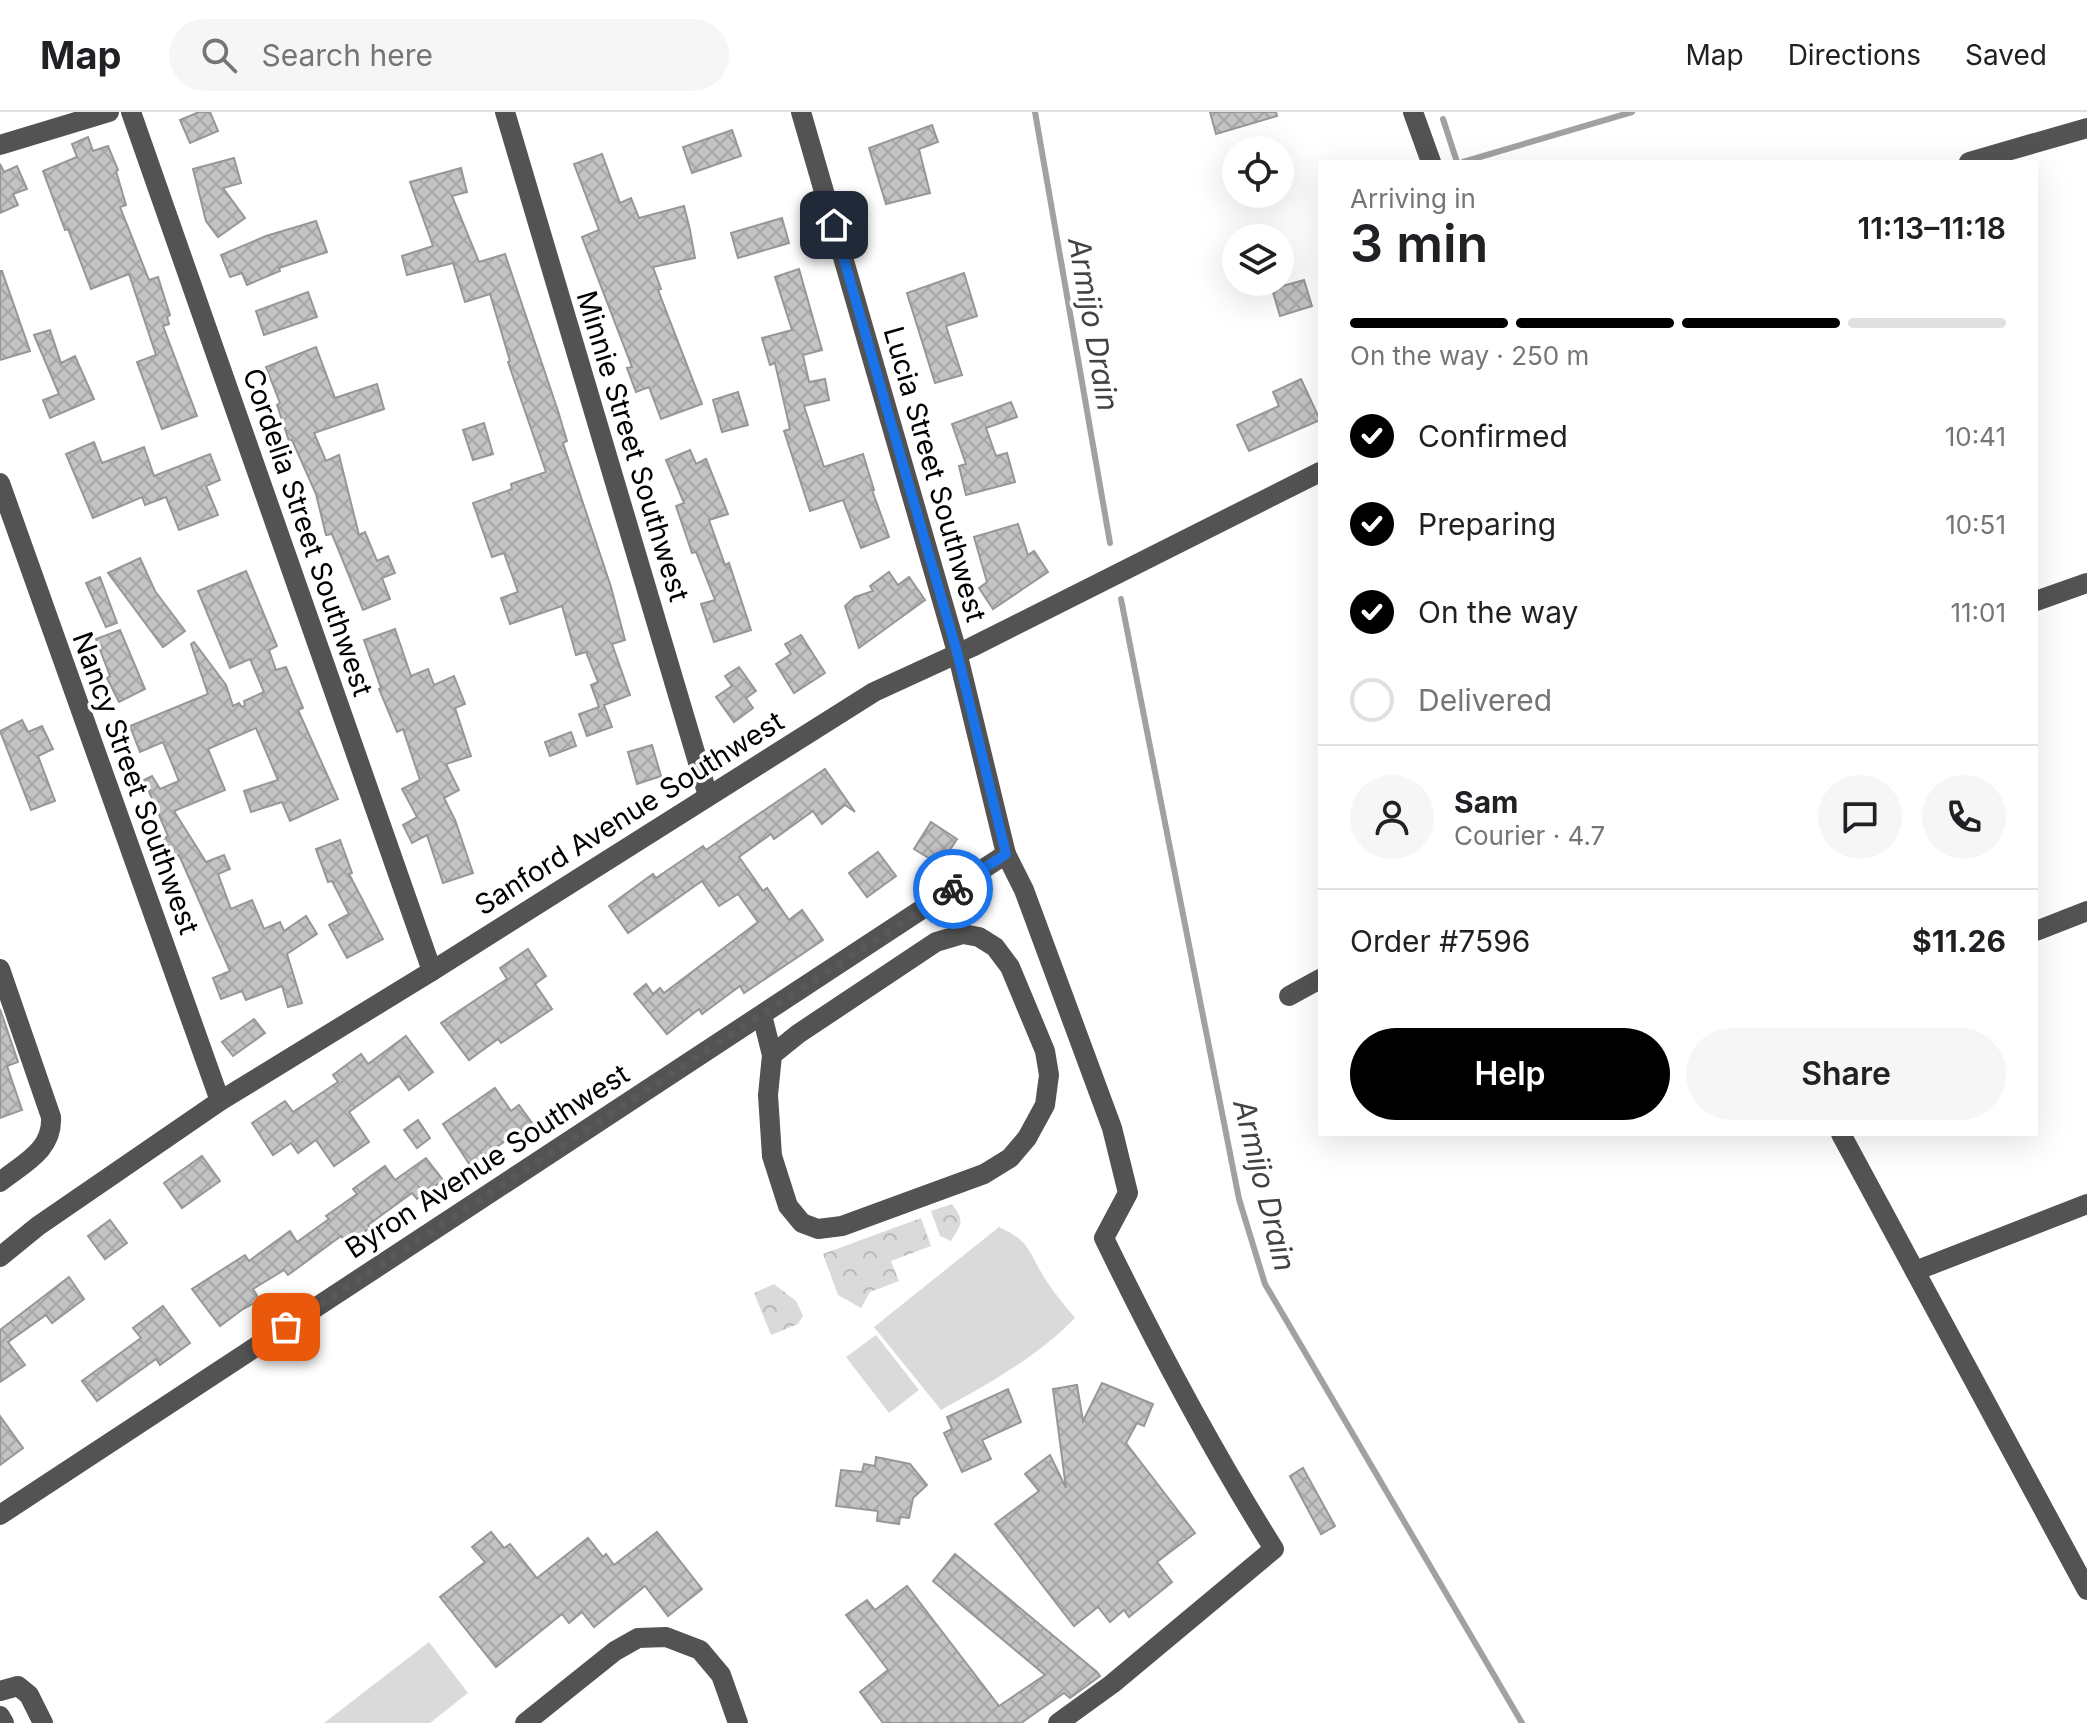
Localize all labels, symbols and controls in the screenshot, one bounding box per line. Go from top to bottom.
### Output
search box [169,19,729,91]
text: Map [40,32,121,78]
icon: search [197,33,241,77]
text: Search here [261,37,433,73]
text: Map [1685,38,1744,72]
text: Directions [1788,38,1921,72]
text: Saved [1965,38,2047,72]
map controls [1222,136,1294,296]
button: locate [1222,136,1294,208]
text: Arriving in [1350,183,1476,214]
pin [800,191,868,259]
icon: home [812,203,856,247]
text: 11:13–11:18 [1857,210,2006,246]
text: 3 min [1350,212,1488,275]
button: layers [1222,224,1294,296]
water label: Armijo Drain [1061,233,1127,414]
street label: Minnie Street Southwest [570,287,696,605]
street label: Lucia Street Southwest [877,323,993,625]
text: On the way · 250 m [1350,340,1589,371]
street label: Cordelia Street Southwest [236,364,380,700]
icon: check [1350,414,1394,458]
text: Confirmed [1418,418,1568,454]
text: 10:41 [1945,421,2006,452]
icon: check [1350,502,1394,546]
text: Preparing [1418,506,1556,542]
text: 10:51 [1945,509,2006,540]
icon: check [1350,590,1394,634]
text: On the way [1418,594,1578,630]
text: 11:01 [1950,597,2006,628]
street label: Nancy Street Southwest [65,627,207,939]
text: Delivered [1418,682,1552,718]
street label: Sanford Avenue Southwest [468,704,790,922]
button: person [1350,775,1434,859]
button: chat [1818,775,1902,859]
button: phone [1922,775,2006,859]
text: Sam [1454,784,1518,820]
text: Courier · 4.7 [1454,820,1605,851]
courier [913,849,993,929]
icon: bike [931,867,975,911]
text: Order #7596 [1350,923,1530,959]
text: $11.26 [1912,923,2006,959]
button: Help [1350,1028,1670,1120]
button: Share [1686,1028,2006,1120]
street label: Byron Avenue Southwest [339,1057,635,1265]
water label: Armijo Drain [1226,1094,1304,1275]
pin [252,1293,320,1361]
icon: bag [264,1305,308,1349]

